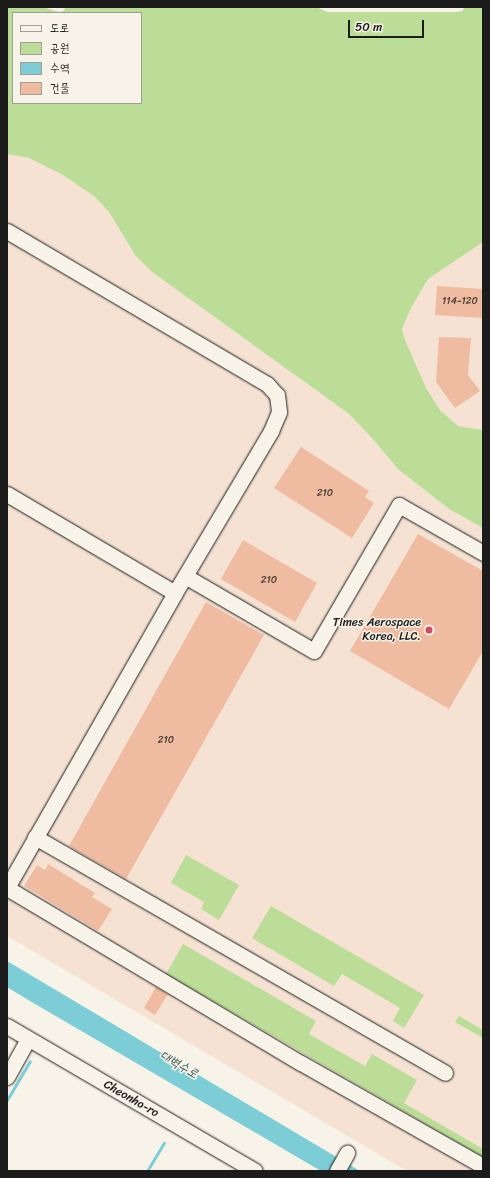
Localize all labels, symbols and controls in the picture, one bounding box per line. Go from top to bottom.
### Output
legend [12,12,142,104]
scale bar [350,12,426,38]
text: 50 m [355,16,382,38]
text: 도로 [50,17,69,39]
text: 공원 [50,37,69,59]
text: 수역 [50,57,69,79]
text: 건물 [50,77,69,99]
house number: 114-120 [442,296,478,308]
house number: 210 [317,488,333,500]
house number: 210 [261,575,277,587]
place label: Times Aerospace Korea, LLC. [332,616,421,644]
marker: Times Aerospace Korea, LLC. [424,625,434,635]
house number: 210 [158,735,174,747]
water label: 대벽수로 [157,1048,201,1082]
street label: Cheonho-ro [101,1077,161,1121]

